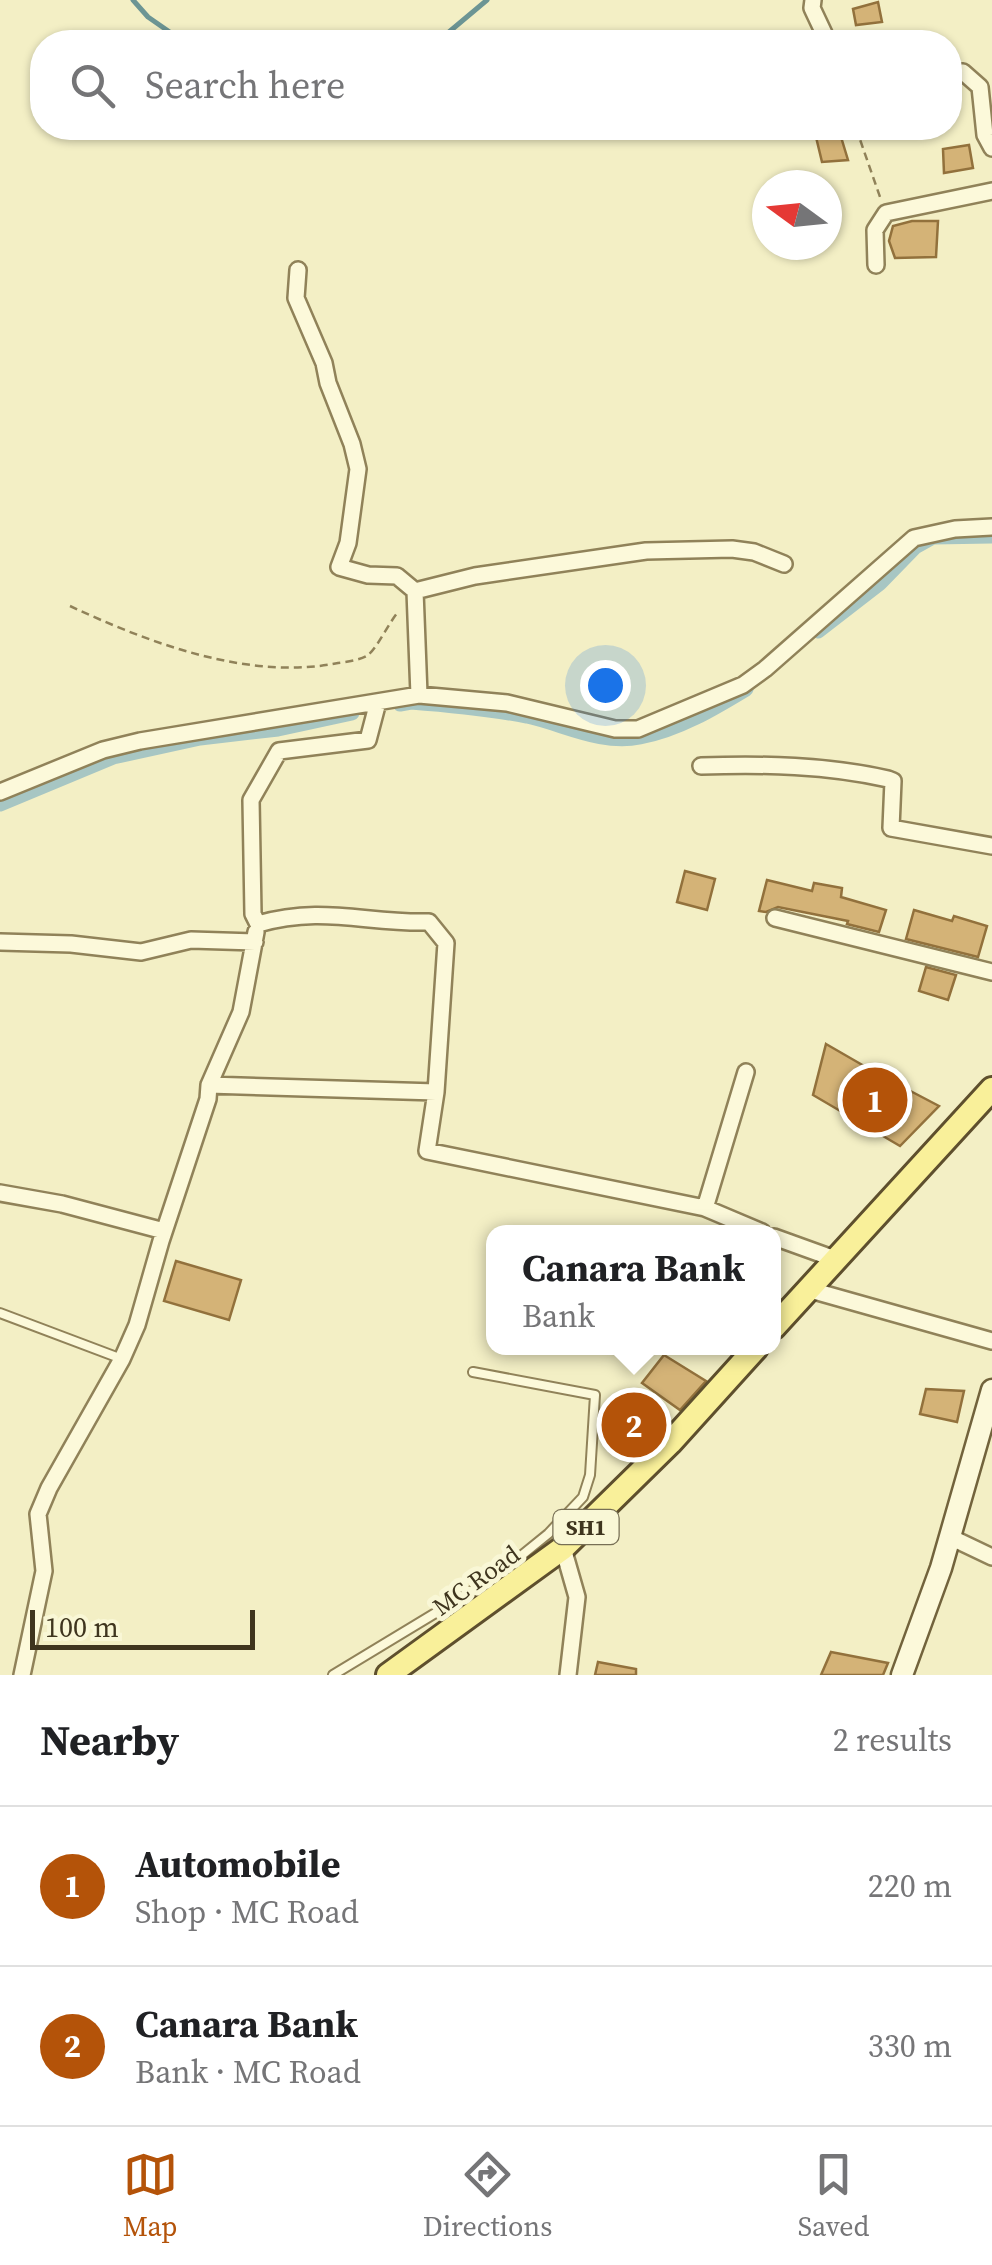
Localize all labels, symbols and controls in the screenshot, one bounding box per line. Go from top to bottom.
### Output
search box [30,30,962,140]
icon: search [65,58,120,113]
text: Search here [145,59,345,111]
north arrow [752,170,842,260]
your location [580,660,631,711]
pin: 1 [842,1062,908,1138]
popup [486,1225,781,1355]
text: Canara Bank [522,1242,745,1294]
text: Bank [522,1294,595,1338]
pin: 2 [602,1388,666,1462]
road number: SH1 [554,1510,618,1544]
street label: MC Road [425,1537,527,1623]
scale bar [30,1605,255,1650]
text: 100 m [45,1608,119,1646]
text: Nearby [40,1711,179,1769]
text: 2 results [833,1718,952,1762]
text: Automobile [135,1838,340,1890]
text: 1 [64,1864,81,1908]
text: 220 m [868,1864,952,1908]
text: Shop · MC Road [135,1890,359,1934]
text: Canara Bank [135,1998,358,2050]
text: 2 [64,2024,81,2068]
text: 330 m [868,2024,952,2068]
text: Bank · MC Road [135,2050,361,2094]
tab: Map [123,2147,178,2245]
tab: Directions [423,2147,552,2245]
tab: Saved [798,2147,869,2245]

